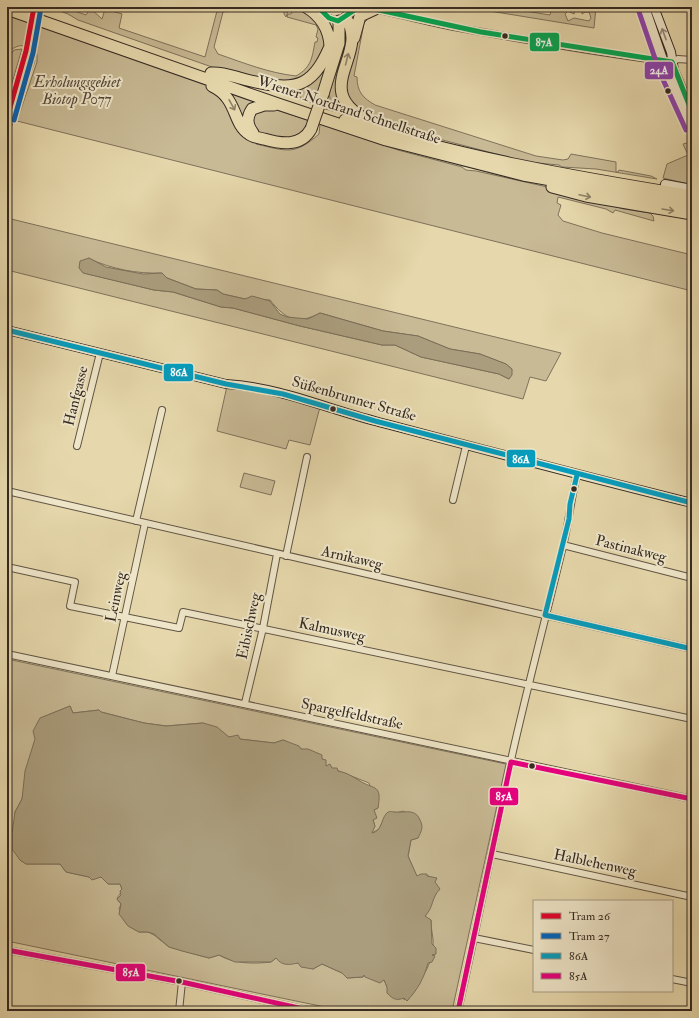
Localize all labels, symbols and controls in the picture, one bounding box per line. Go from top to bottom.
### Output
one-way arrow [660,28,668,40]
unlabelled marker [500,31,510,41]
line badge: 87A [529,32,560,52]
text: 87A [535,36,554,49]
one-way arrow [344,53,351,66]
line badge: 24A [644,61,674,80]
text: 24A [650,64,669,78]
street label: Wiener Nordrand Schnellstraße [254,71,443,149]
park label: Erholungsgebiet Biotop P077 [33,73,121,109]
unlabelled marker [663,86,673,96]
one-way arrow [228,99,236,111]
one-way arrow [578,193,591,201]
one-way arrow [661,207,674,215]
line badge: 86A [163,363,194,382]
street label: Hanfgasse [59,364,93,428]
text: 86A [170,366,189,379]
street label: Süßenbrunner Straße [290,372,418,426]
unlabelled marker [328,404,338,414]
line badge: 86A [506,449,536,468]
text: 86A [512,453,531,466]
unlabelled marker [569,484,579,494]
street label: Pastinakweg [594,531,669,567]
street label: Arnikaweg [318,541,385,574]
street label: Leinweg [101,569,131,624]
street label: Eibischweg [233,590,265,661]
street label: Kalmusweg [297,614,368,646]
street label: Spargelfeldstraße [299,694,405,735]
unlabelled marker [527,761,537,771]
line badge: 85A [489,787,519,806]
text: 85A [496,790,514,803]
street label: Halblehenweg [552,845,639,881]
legend [533,900,673,992]
text: Tram 26 [569,909,611,924]
text: Tram 27 [569,929,610,944]
text: 86A [569,949,589,964]
line badge: 85A [115,963,146,982]
text: 85A [123,966,141,979]
text: 85A [569,969,588,984]
unlabelled marker [174,976,184,986]

